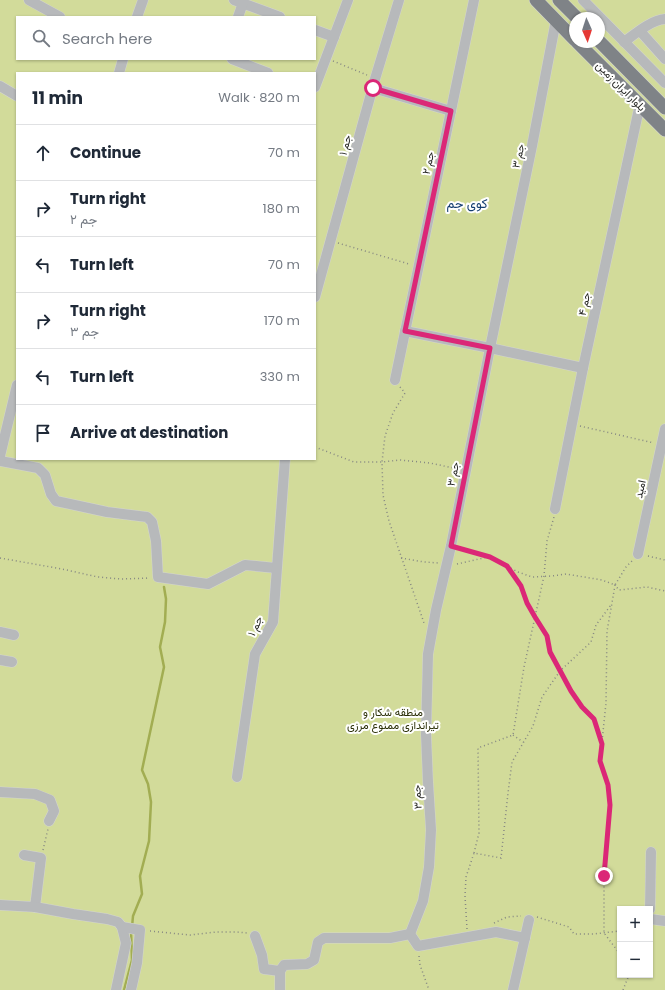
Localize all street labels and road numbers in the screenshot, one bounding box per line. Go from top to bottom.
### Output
street label: بلوار ایران زمین [592,57,650,115]
street label: جم ۱ [335,133,355,157]
street label: جم ۳ [508,142,528,170]
street label: جم ۲ [418,150,438,176]
street label: جم ۴ [574,291,594,317]
street label: جم ۳ [443,460,463,488]
street label: امید [630,478,650,500]
street label: جم ۱ [243,613,267,639]
street label: جم ۳ [408,784,426,810]

